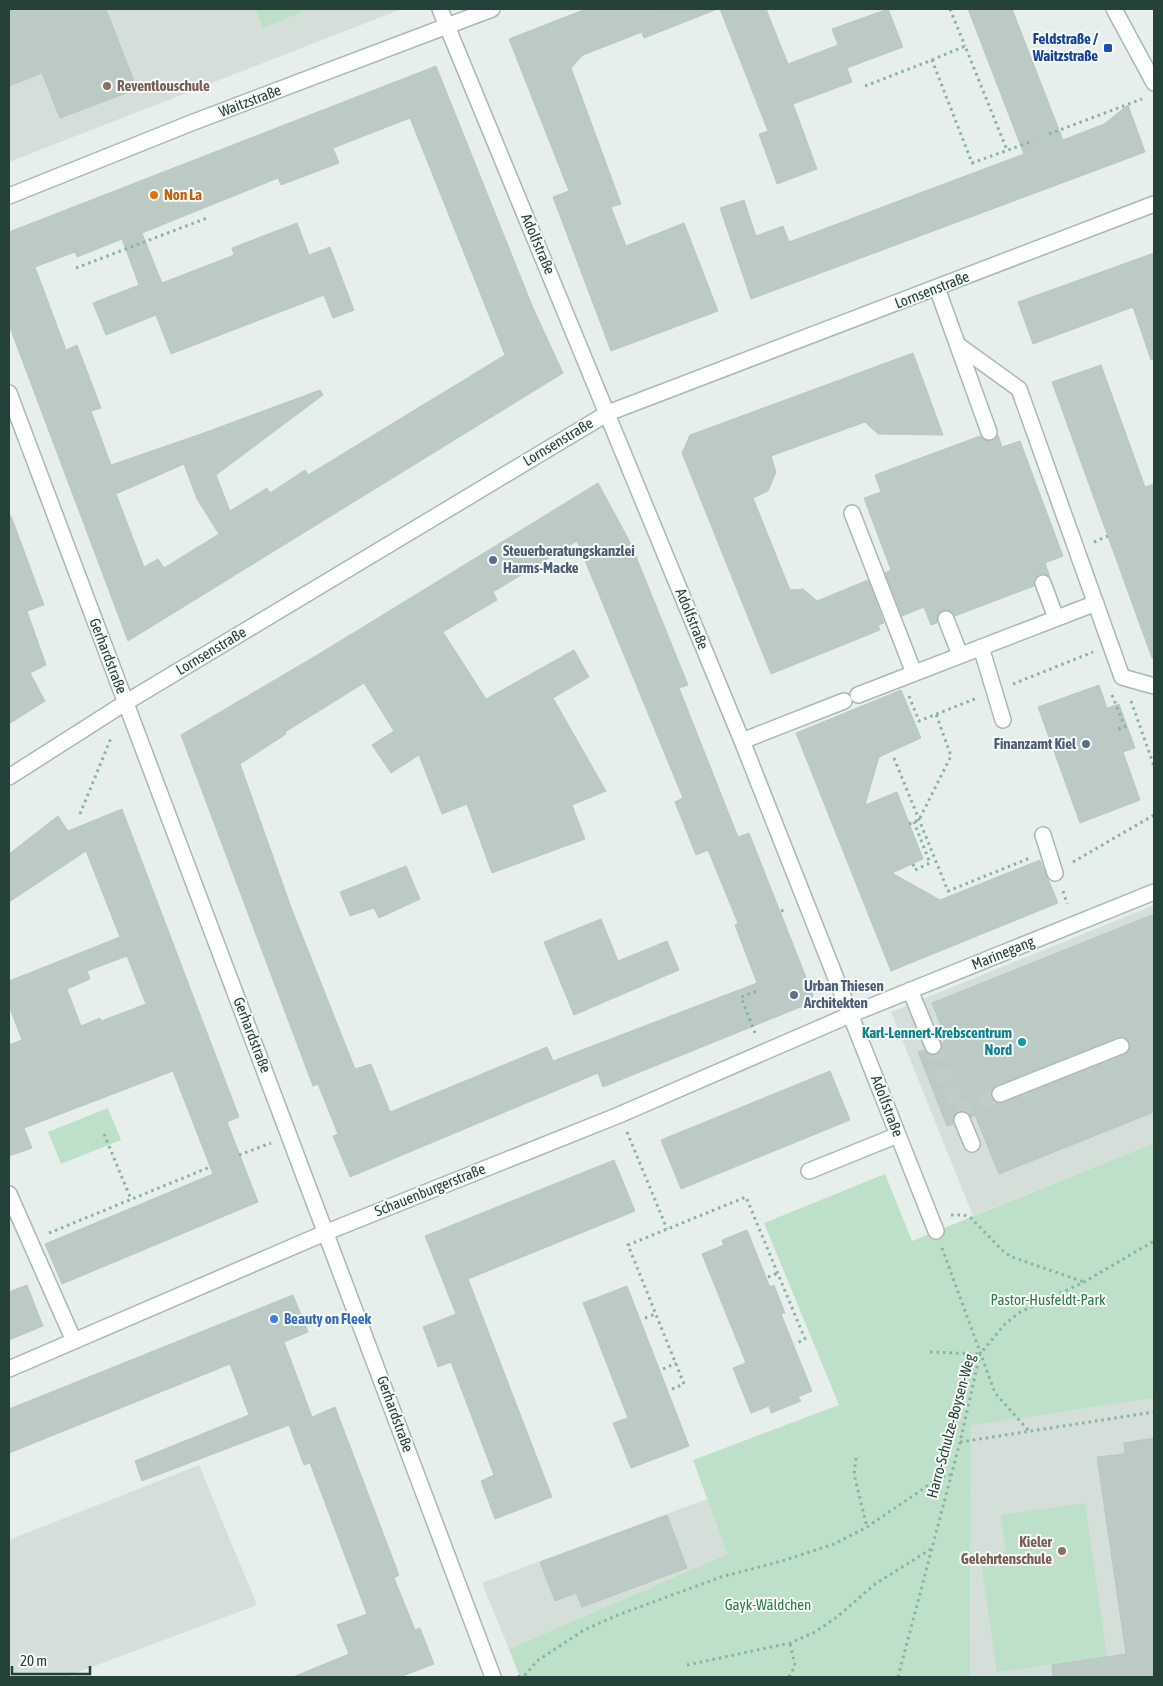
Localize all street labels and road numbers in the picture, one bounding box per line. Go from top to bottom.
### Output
street label: Waitzstraße [216,81,283,120]
street label: Adolfstraße [518,211,559,277]
street label: Lornsenstraße [892,267,972,312]
street label: Lornsenstraße [520,414,596,469]
street label: Adolfstraße [673,586,712,652]
street label: Gerhardstraße [86,616,131,696]
street label: Lornsenstraße [173,623,249,678]
street label: Marinegang [969,932,1037,973]
street label: Gerhardstraße [230,995,275,1075]
street label: Adolfstraße [868,1073,907,1139]
street label: Schauenburgerstraße [372,1160,488,1219]
street label: Harro-Schulze-Boysen-Weg [923,1351,978,1500]
street label: Gerhardstraße [374,1374,417,1454]

